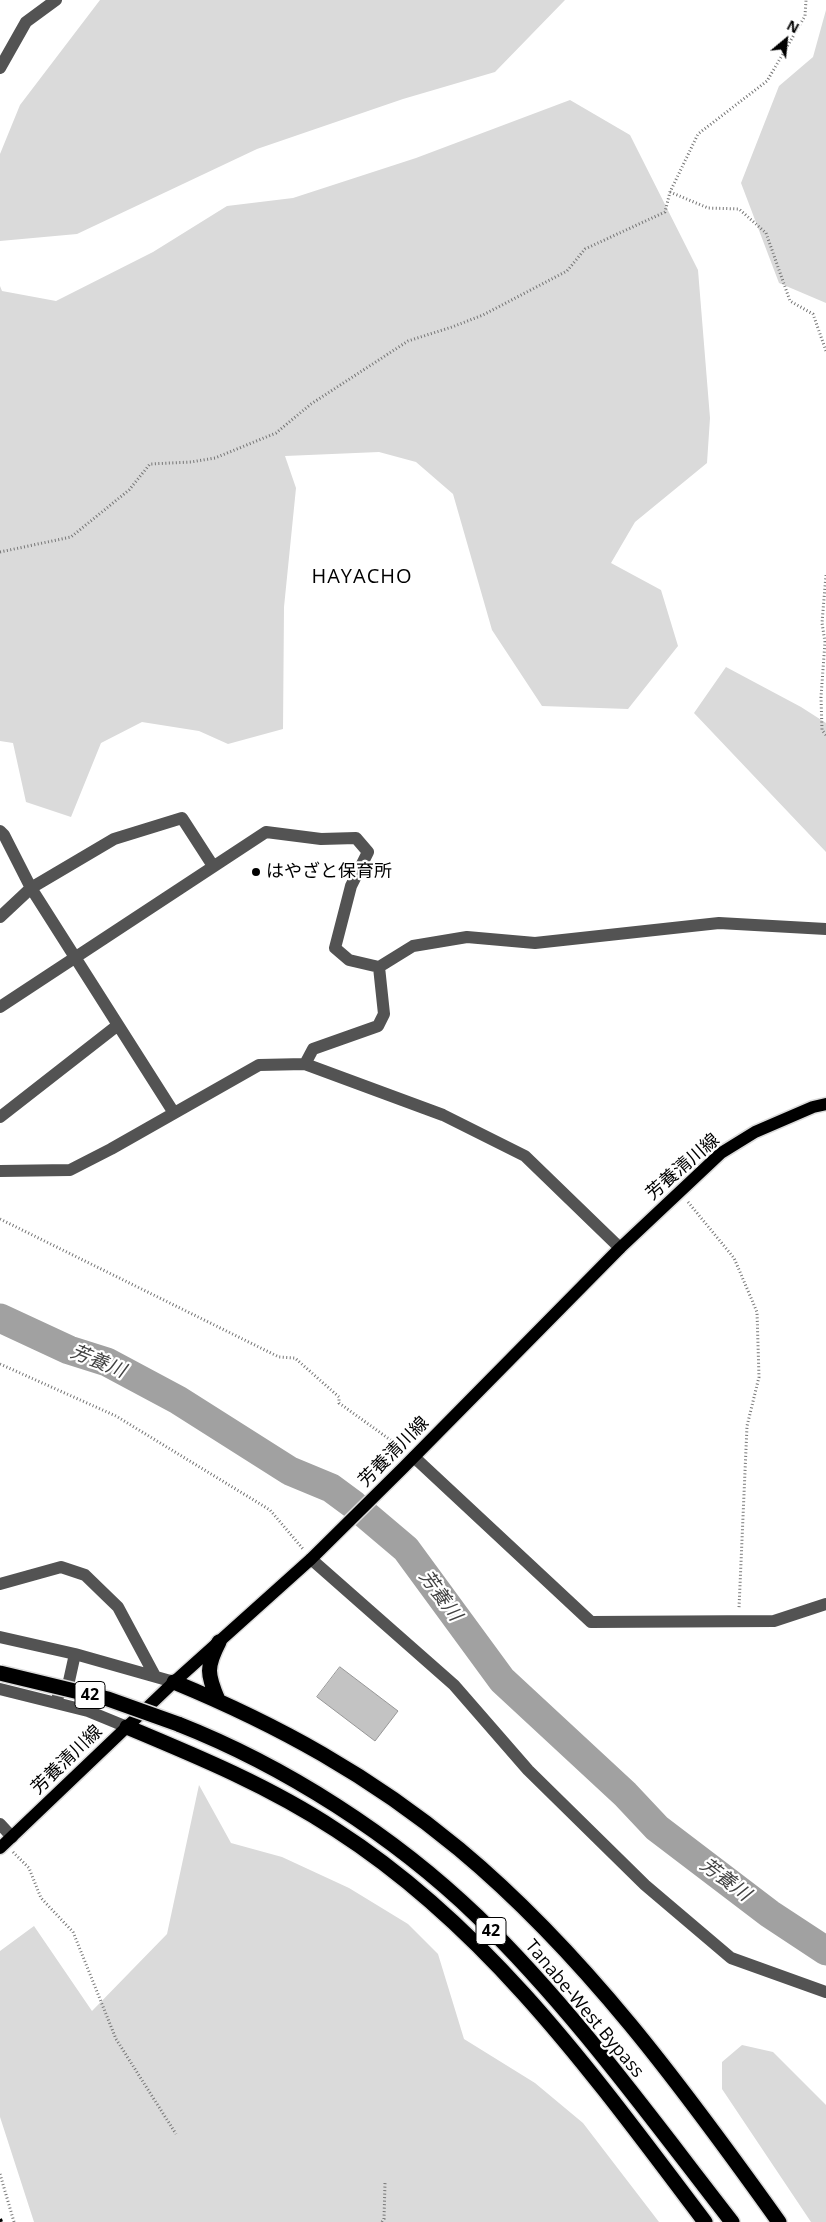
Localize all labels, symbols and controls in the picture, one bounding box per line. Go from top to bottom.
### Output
north arrow [761,15,811,65]
text: N [784,15,803,37]
district label: HAYACHO [311,565,413,589]
place label: はやざと保育所 [266,861,392,883]
marker: はやざと保育所 [250,866,262,878]
street label: 芳養清川線 [642,1129,724,1205]
water label: 芳養川 [67,1341,129,1383]
street label: 芳養清川線 [355,1413,433,1491]
water label: 芳養川 [414,1566,466,1626]
road number: 42 [75,1682,105,1708]
street label: 芳養清川線 [27,1721,107,1799]
water label: 芳養川 [695,1854,755,1906]
road number: 42 [476,1918,506,1944]
street label: Tanabe-West Bypass [520,1936,648,2082]

